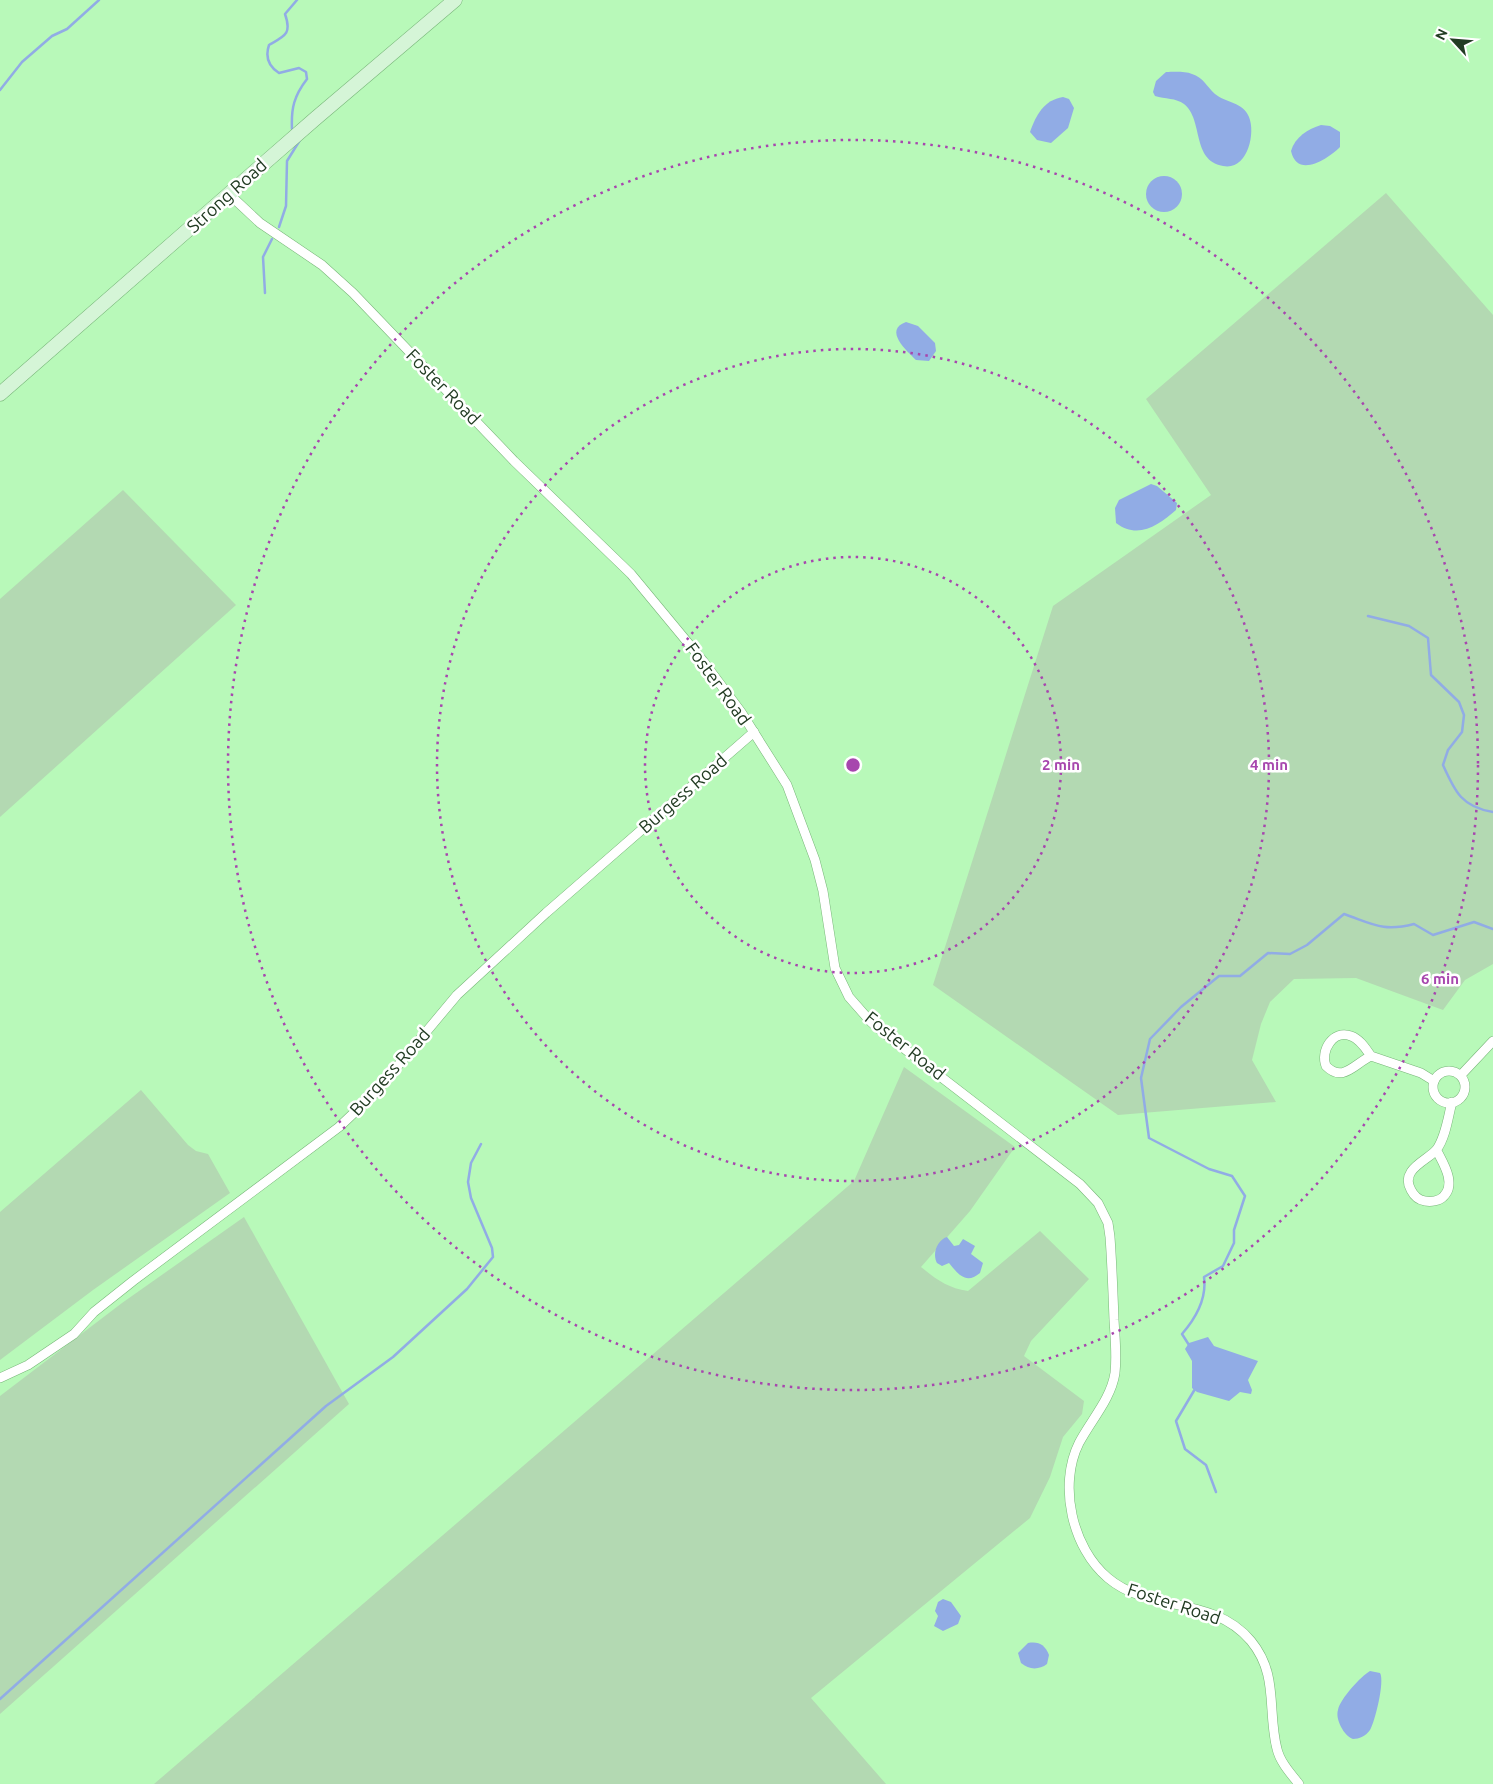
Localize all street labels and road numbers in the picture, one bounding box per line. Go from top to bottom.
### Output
street label: Strong Road [182,154,270,236]
street label: Foster Road [403,344,485,428]
street label: Foster Road [682,638,755,729]
street label: Burgess Road [634,750,730,837]
street label: Foster Road [862,1007,950,1084]
street label: Burgess Road [345,1024,434,1119]
street label: Foster Road [1125,1579,1224,1628]

